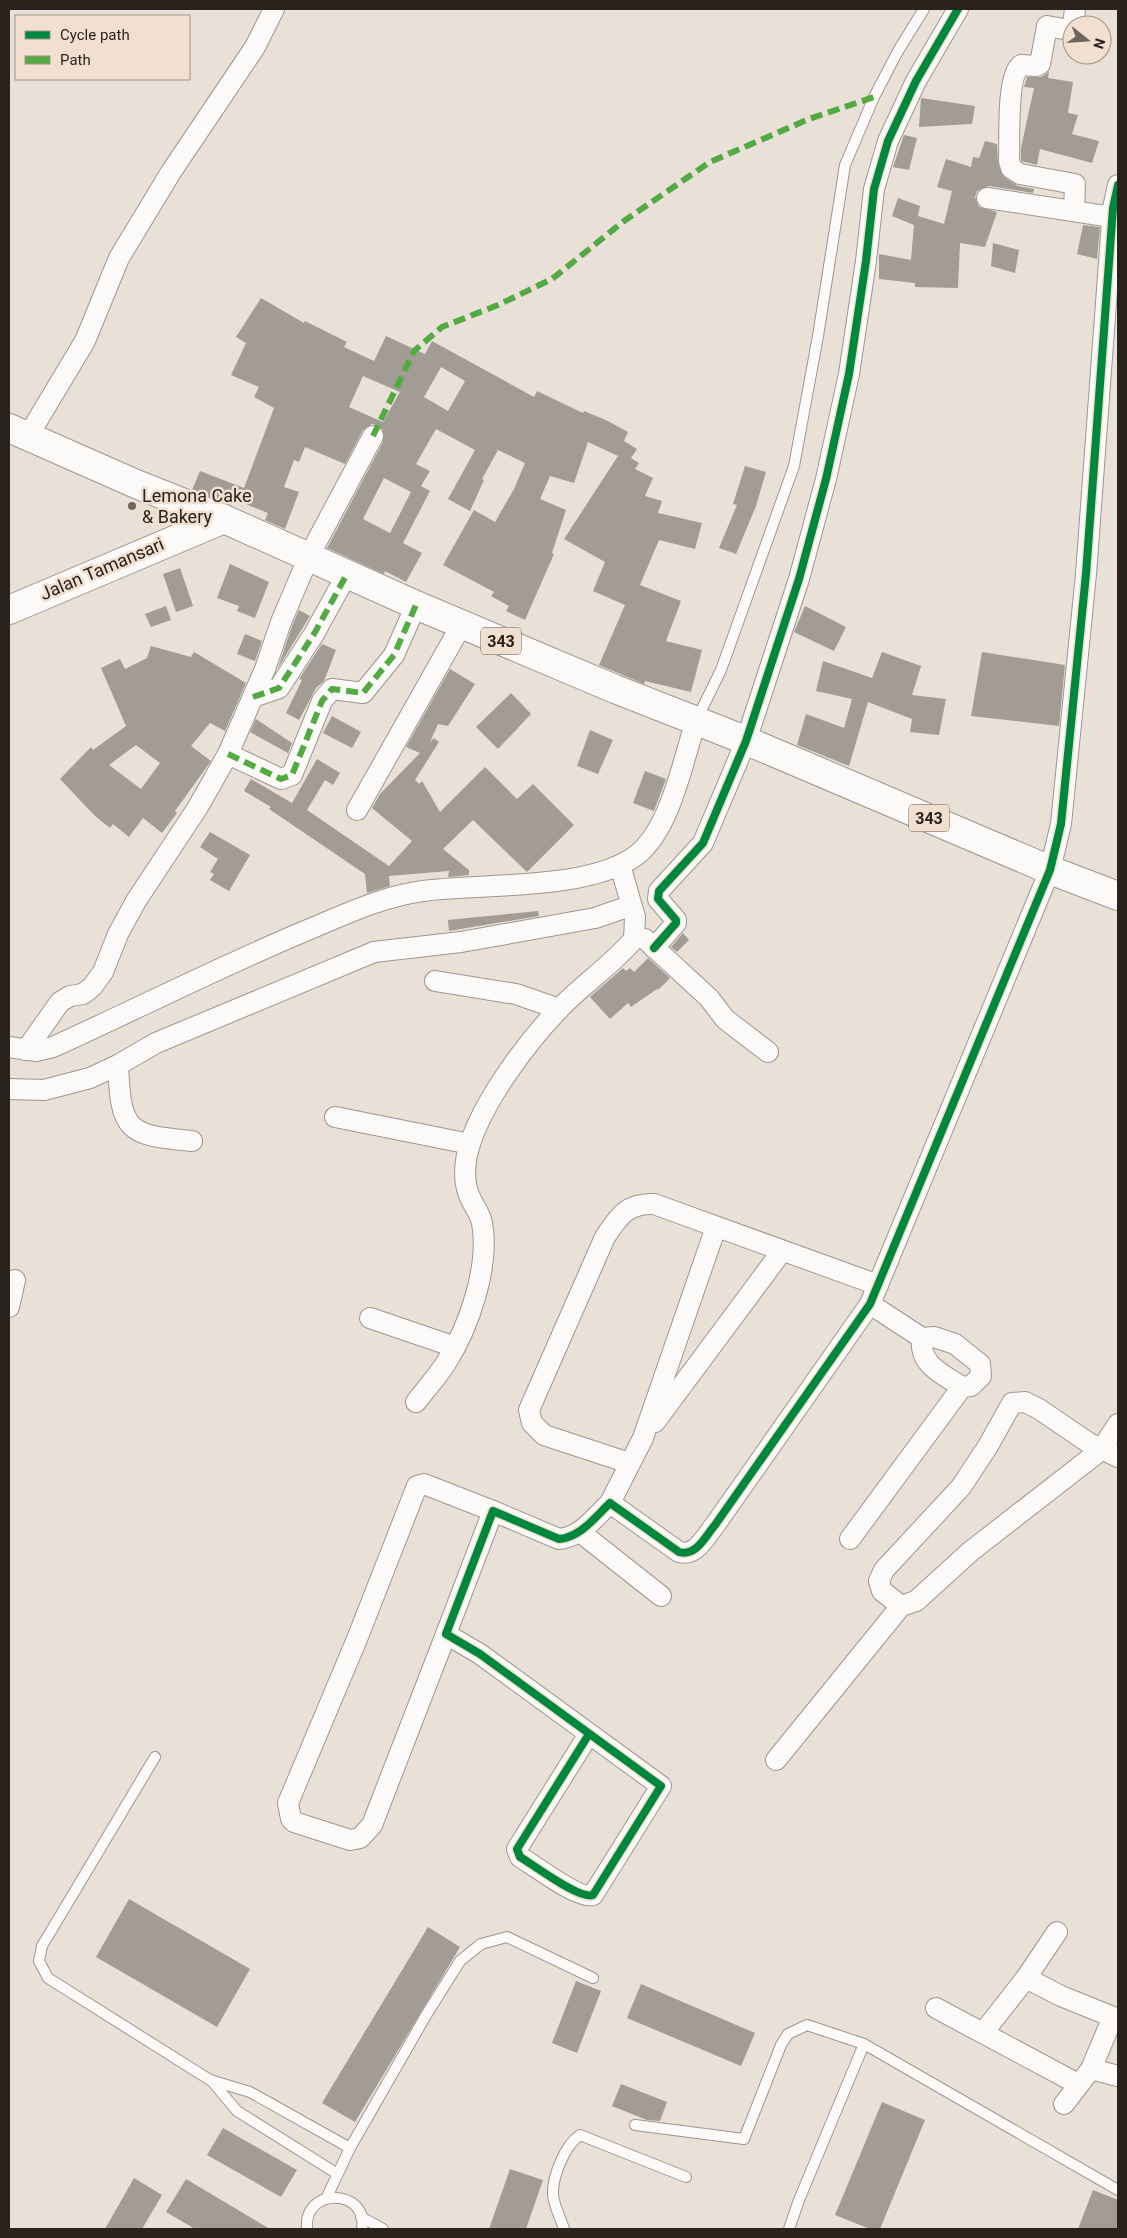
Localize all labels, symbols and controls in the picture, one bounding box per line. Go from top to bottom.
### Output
legend [15,15,190,80]
north arrow [1062,15,1112,65]
text: Cycle path [60,26,130,44]
text: N [1090,37,1109,51]
text: Path [60,51,91,69]
place label: Lemona Cake & Bakery [142,485,252,527]
marker: Lemona Cake & Bakery [126,500,138,512]
street label: Jalan Tamansari [37,533,167,604]
road number: 343 [481,627,521,654]
road number: 343 [909,804,949,831]

